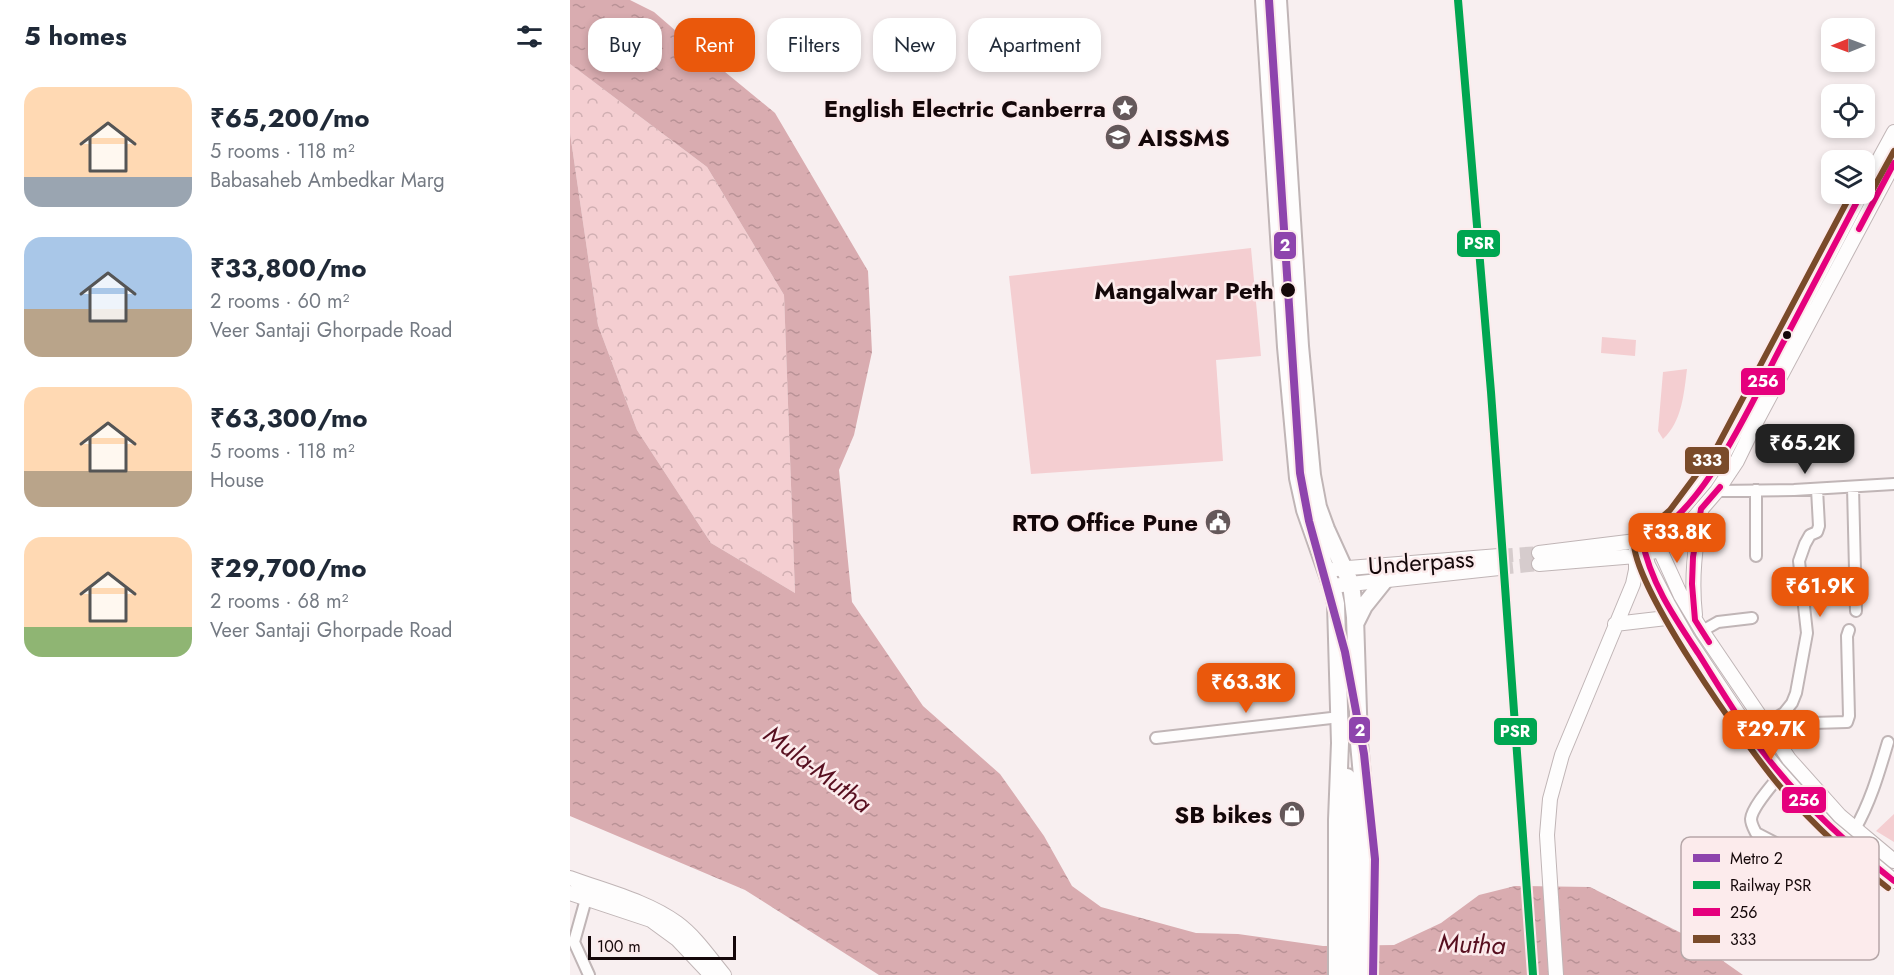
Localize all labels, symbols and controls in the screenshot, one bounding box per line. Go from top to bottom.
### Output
text: 5 homes [24,17,127,55]
chip: Buy [588,18,662,72]
chip: Rent [674,18,755,72]
chip: Filters [767,18,861,72]
chip: New [873,18,956,72]
chip: Apartment [968,18,1101,72]
north arrow [1821,18,1875,72]
map controls [1821,18,1875,204]
icon: filters [513,20,546,53]
button: locate [1821,84,1875,138]
place label: English Electric Canberra [824,91,1106,126]
place icon: English Electric Canberra [1110,93,1140,123]
text: ₹65,200/mo [210,99,370,137]
icon: home [72,111,144,183]
place label: AISSMS [1137,120,1230,155]
school or university icon: AISSMS [1103,122,1133,152]
text: 5 rooms · 118 m² [210,137,355,166]
button: layers [1821,150,1875,204]
text: Babasaheb Ambedkar Marg [210,166,445,195]
line badge: PSR [1456,229,1501,258]
line badge: 2 [1273,231,1297,260]
text: PSR [1464,232,1495,255]
text: 2 [1280,234,1290,257]
text: ₹33,800/mo [210,249,367,287]
icon: home [72,261,144,333]
place label: Mangalwar Peth [1094,273,1274,308]
marker: Mangalwar Peth [1279,281,1297,299]
text: 2 rooms · 60 m² [210,287,349,316]
text: Veer Santaji Ghorpade Road [210,316,452,345]
unlabelled marker [1781,329,1793,341]
line badge: 256 [1740,367,1786,396]
text: 256 [1747,370,1779,393]
text: ₹63,300/mo [210,399,368,437]
icon: home [72,411,144,483]
pin: ₹65.2K [1756,424,1854,475]
text: ₹65.2K [1769,429,1841,458]
text: 5 rooms · 118 m² [210,437,355,466]
line badge: 333 [1684,446,1730,475]
text: 333 [1692,449,1722,472]
text: House [210,466,264,495]
place label: RTO Office Pune [1012,505,1198,540]
public building icon: RTO Office Pune [1203,507,1233,537]
pin: ₹33.8K [1628,513,1726,564]
text: ₹33.8K [1643,518,1711,547]
street label: Underpass [1367,541,1475,583]
text: ₹29,700/mo [210,549,367,587]
icon: home [72,561,144,633]
pin: ₹61.9K [1771,567,1869,618]
text: ₹61.9K [1786,572,1854,601]
text: 2 rooms · 68 m² [210,587,348,616]
text: Veer Santaji Ghorpade Road [210,616,452,645]
pin: ₹63.3K [1197,663,1295,714]
text: ₹63.3K [1211,668,1281,697]
pin: ₹29.7K [1722,710,1820,761]
text: ₹29.7K [1736,715,1806,744]
water label: Mula-Mutha [756,716,880,823]
line badge: 2 [1348,716,1371,744]
line badge: PSR [1493,717,1538,746]
text: 2 [1355,719,1365,742]
text: PSR [1500,720,1531,743]
line badge: 256 [1781,786,1827,814]
text: 256 [1788,789,1820,812]
place label: SB bikes [1174,797,1272,832]
shop icon: SB bikes [1277,799,1307,829]
legend [1681,837,1879,960]
text: Metro 2 [1730,847,1783,870]
text: Railway PSR [1730,874,1811,897]
text: 256 [1730,901,1757,924]
water label: Mutha [1438,924,1507,964]
text: 333 [1730,928,1756,951]
scale bar [588,933,736,960]
text: 100 m [597,935,641,958]

